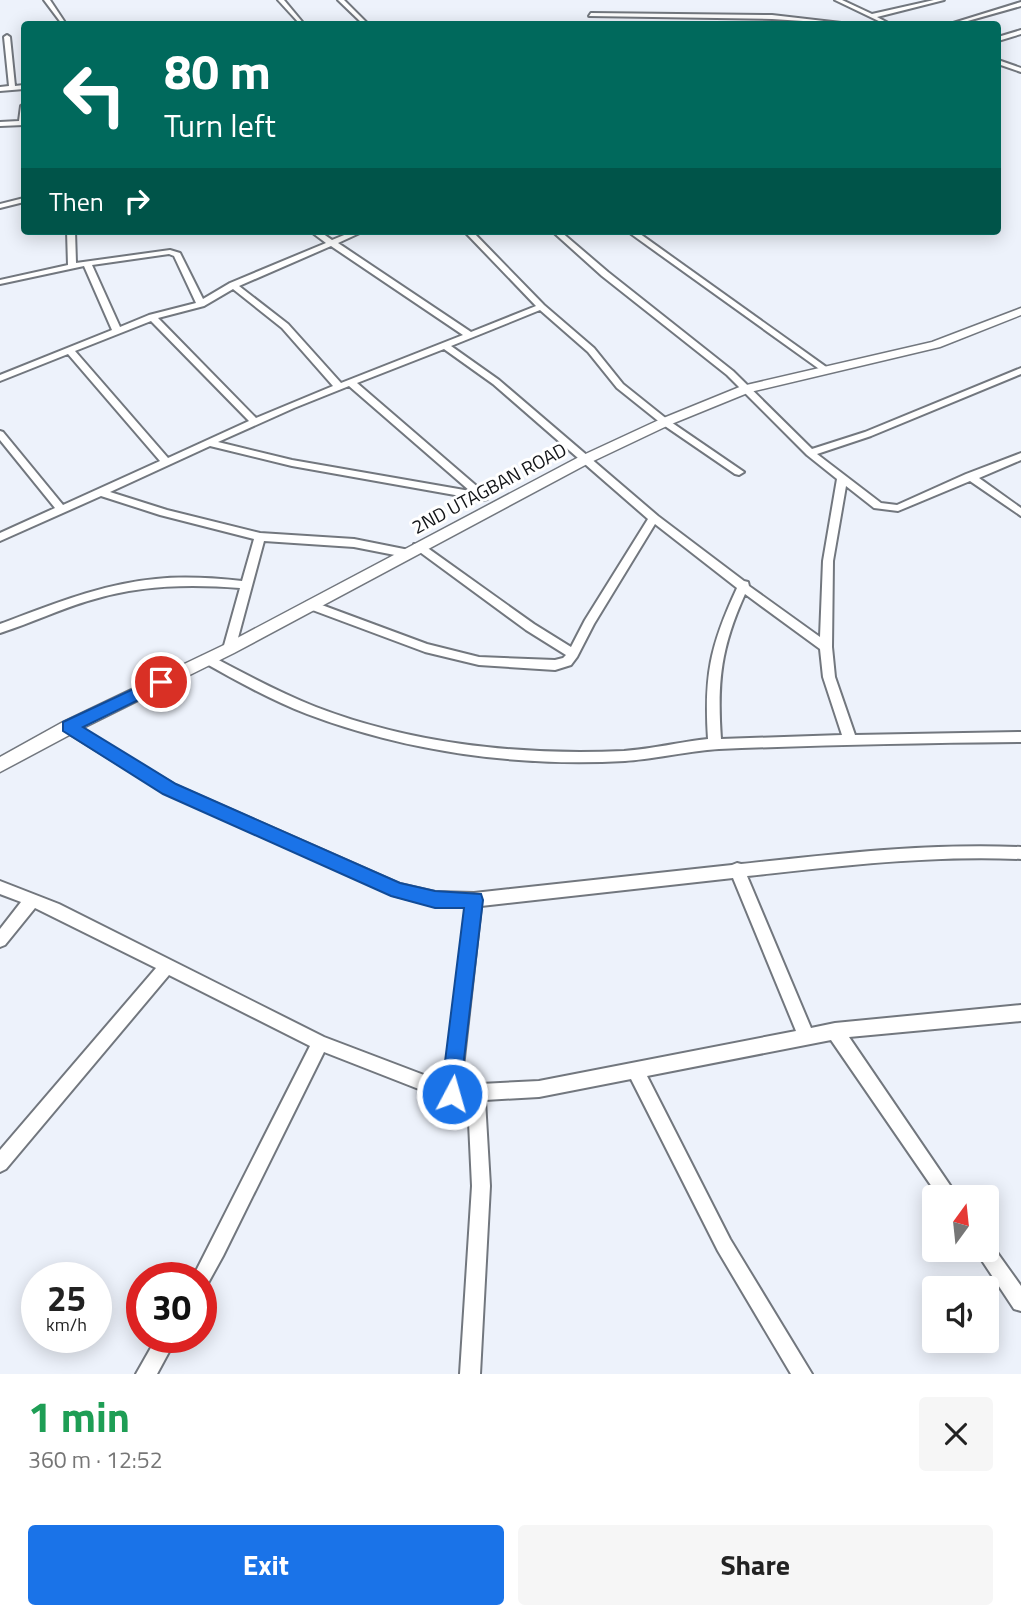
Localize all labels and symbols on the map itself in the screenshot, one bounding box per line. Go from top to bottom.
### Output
street label: 2ND UTAGBAN ROAD [406,434,571,541]
pin [131,652,191,712]
position arrow [415,1057,489,1131]
north arrow [922,1185,999,1262]
speed limit sign: 30 [126,1262,217,1353]

